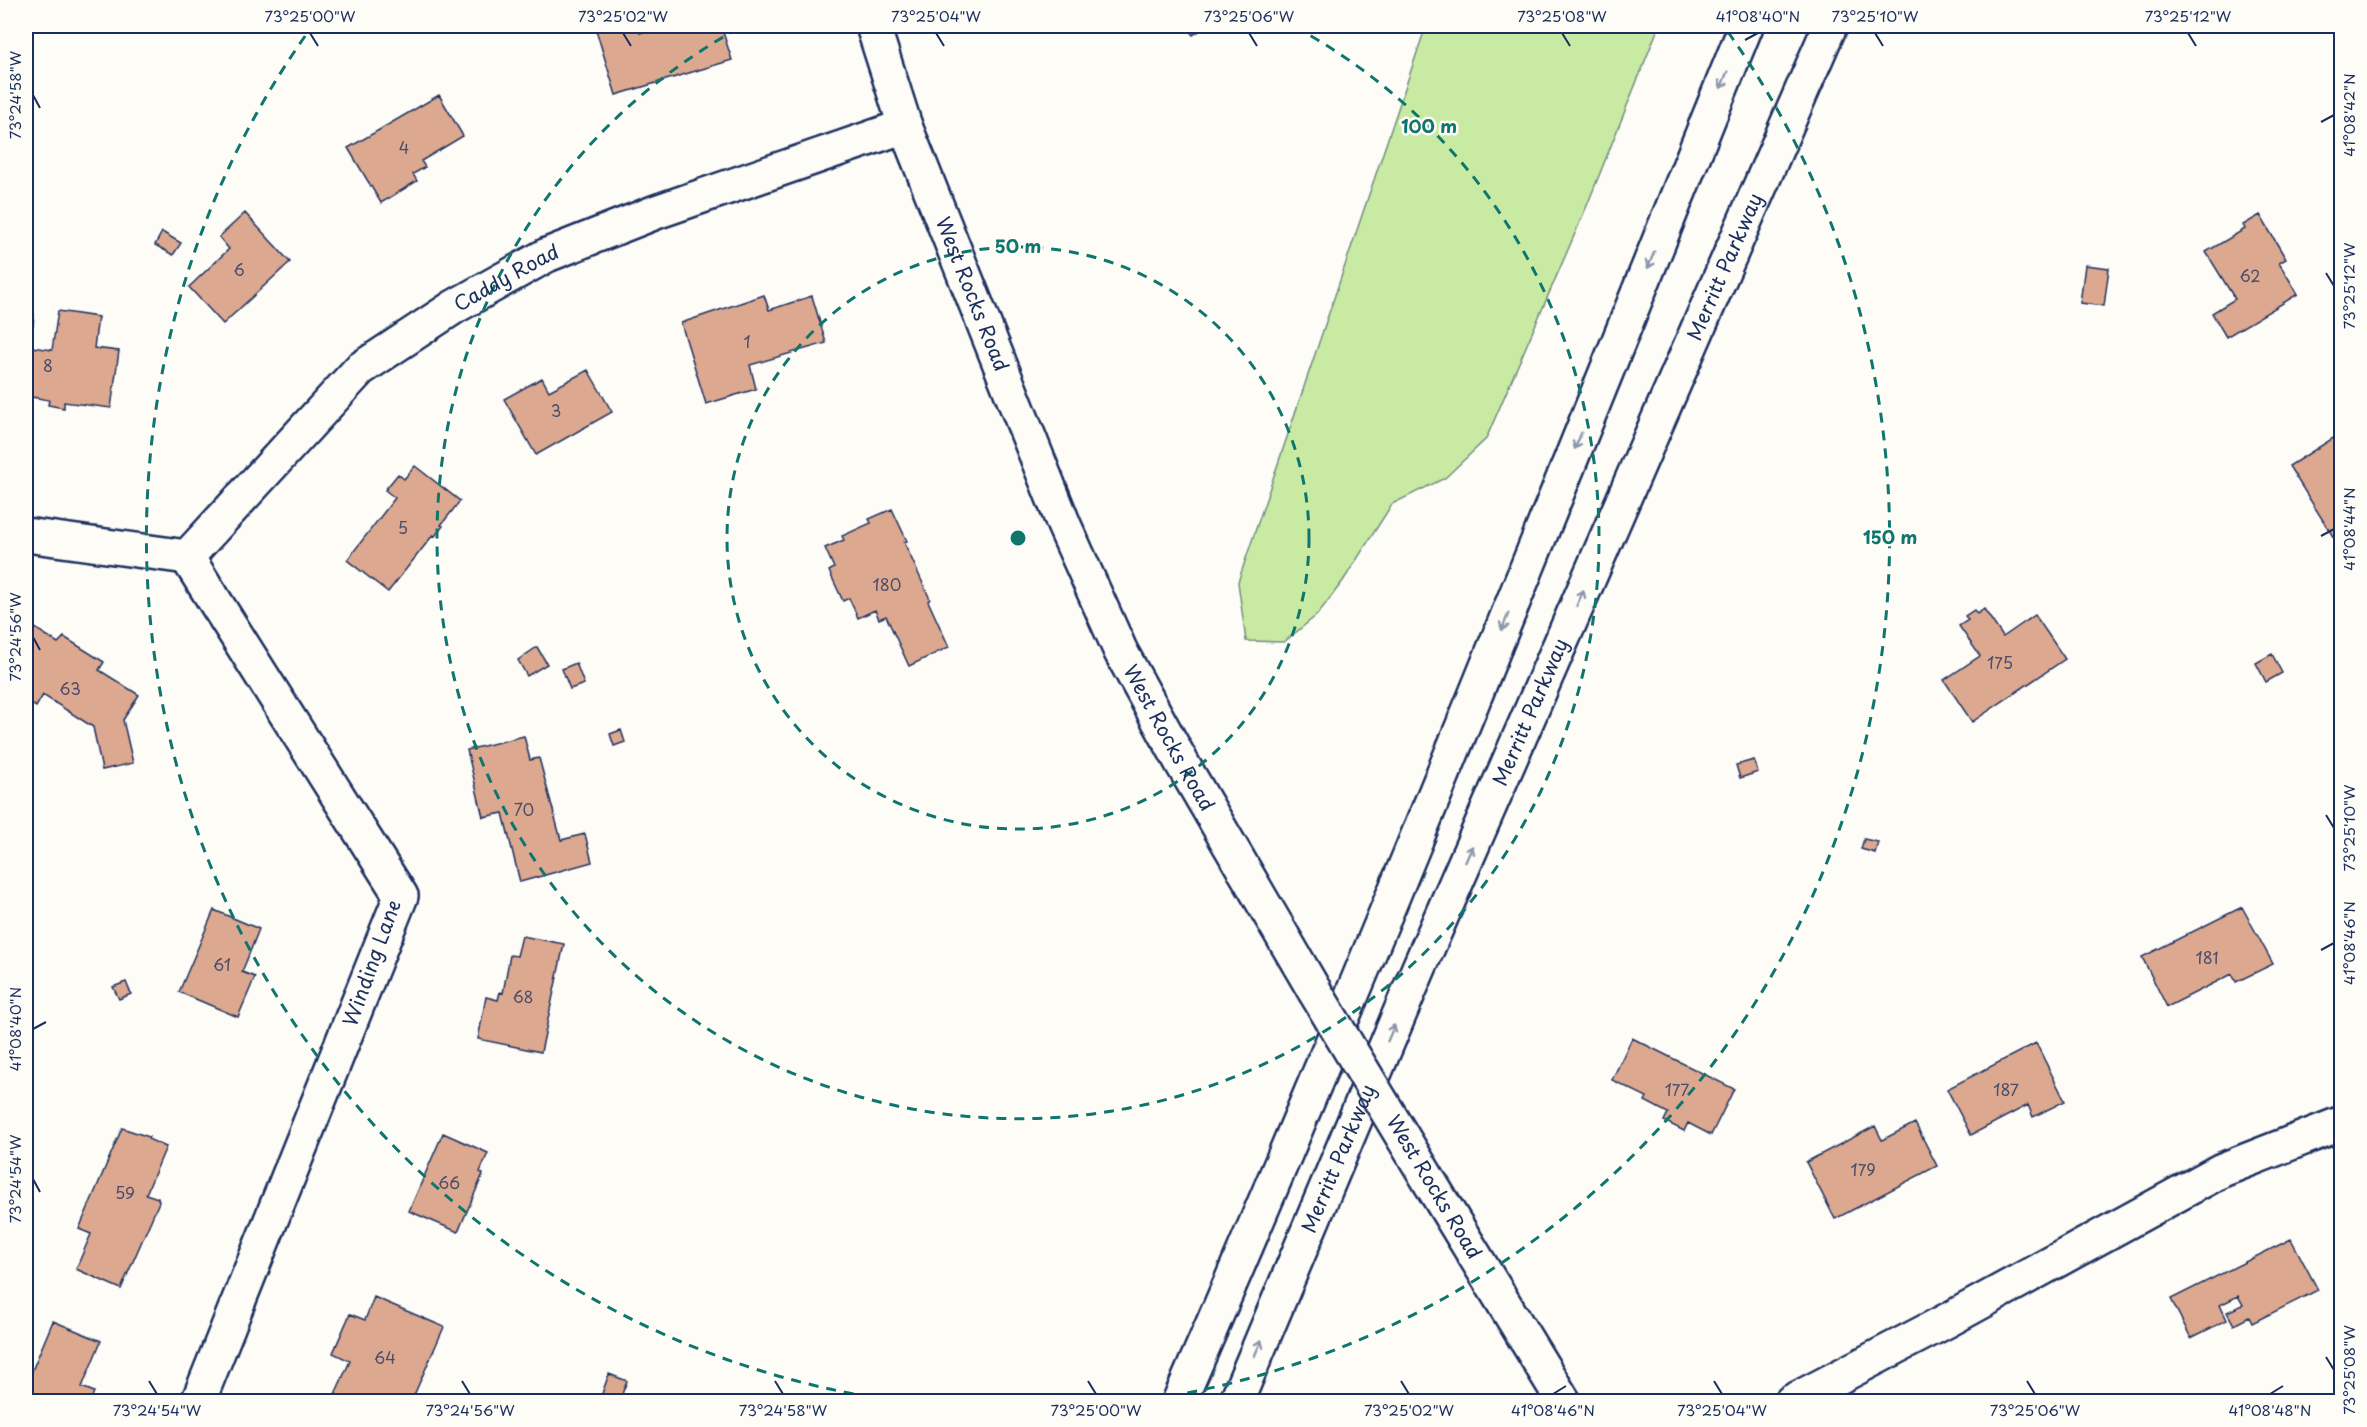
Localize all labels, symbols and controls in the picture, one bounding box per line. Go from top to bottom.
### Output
text: 73°25'00"W [265,4,356,27]
text: 73°25'02"W [578,4,669,27]
text: 73°25'04"W [891,4,981,27]
text: 73°25'06"W [1204,4,1295,27]
text: 73°25'08"W [1517,4,1607,27]
text: 41°08'40"N [1716,4,1800,27]
text: 73°25'10"W [1832,4,1919,27]
text: 73°25'12"W [2145,4,2232,27]
text: 73°24'58"W [3,50,26,139]
one-way arrow [1718,70,1729,88]
text: 41°08'42"N [2337,73,2360,157]
text: 100 m [1401,112,1457,139]
house number: 4 [399,135,409,159]
street label: Merritt Parkway [1679,188,1769,345]
street label: West Rocks Road [929,212,1017,375]
text: 50 m [995,232,1041,259]
street label: Caddy Road [448,236,563,318]
text: 73°25'12"W [2337,242,2360,329]
one-way arrow [1645,251,1656,269]
house number: 6 [233,257,245,281]
house number: 62 [2239,263,2261,287]
house number: 1 [743,329,751,353]
house number: 8 [43,353,53,377]
house number: 3 [551,398,561,422]
one-way arrow [1572,431,1583,450]
text: 41°08'44"N [2337,487,2360,571]
house number: 5 [398,515,408,539]
text: 150 m [1863,523,1917,550]
centre of rings [1008,528,1028,548]
house number: 180 [873,572,901,596]
one-way arrow [1575,589,1586,607]
text: 73°24'56"W [3,592,26,682]
one-way arrow [1499,612,1510,631]
street label: Merritt Parkway [1484,633,1575,790]
house number: 175 [1987,650,2013,674]
street label: West Rocks Road [1117,659,1223,816]
house number: 63 [59,676,81,700]
text: 73°25'10"W [2337,784,2360,871]
house number: 70 [514,797,534,821]
one-way arrow [1463,845,1475,863]
street label: Winding Lane [334,895,408,1030]
text: 41°08'46"N [2337,901,2360,985]
house number: 181 [2195,945,2219,969]
house number: 61 [213,952,231,976]
house number: 68 [512,984,534,1008]
text: 41°08'40"N [3,987,26,1071]
one-way arrow [1386,1024,1398,1042]
house number: 177 [1665,1077,1689,1101]
house number: 187 [1993,1077,2019,1101]
street label: Merritt Parkway [1293,1080,1382,1237]
street label: West Rocks Road [1380,1109,1490,1264]
text: 73°24'54"W [3,1134,26,1223]
house number: 179 [1850,1157,1876,1181]
house number: 66 [438,1170,460,1194]
house number: 59 [115,1180,135,1204]
text: 73°25'08"W [2337,1325,2360,1415]
one-way arrow [1253,1339,1264,1357]
house number: 64 [374,1345,396,1369]
text: 73°24'54"W [113,1398,202,1421]
text: 73°24'56"W [425,1398,515,1421]
text: 73°24'58"W [739,1398,828,1421]
text: 73°25'00"W [1051,1398,1142,1421]
text: 73°25'02"W [1364,1398,1455,1421]
text: 41°08'46"N [1511,1398,1595,1421]
text: 73°25'04"W [1677,1398,1767,1421]
text: 73°25'06"W [1990,1398,2081,1421]
text: 41°08'48"N [2228,1398,2312,1421]

